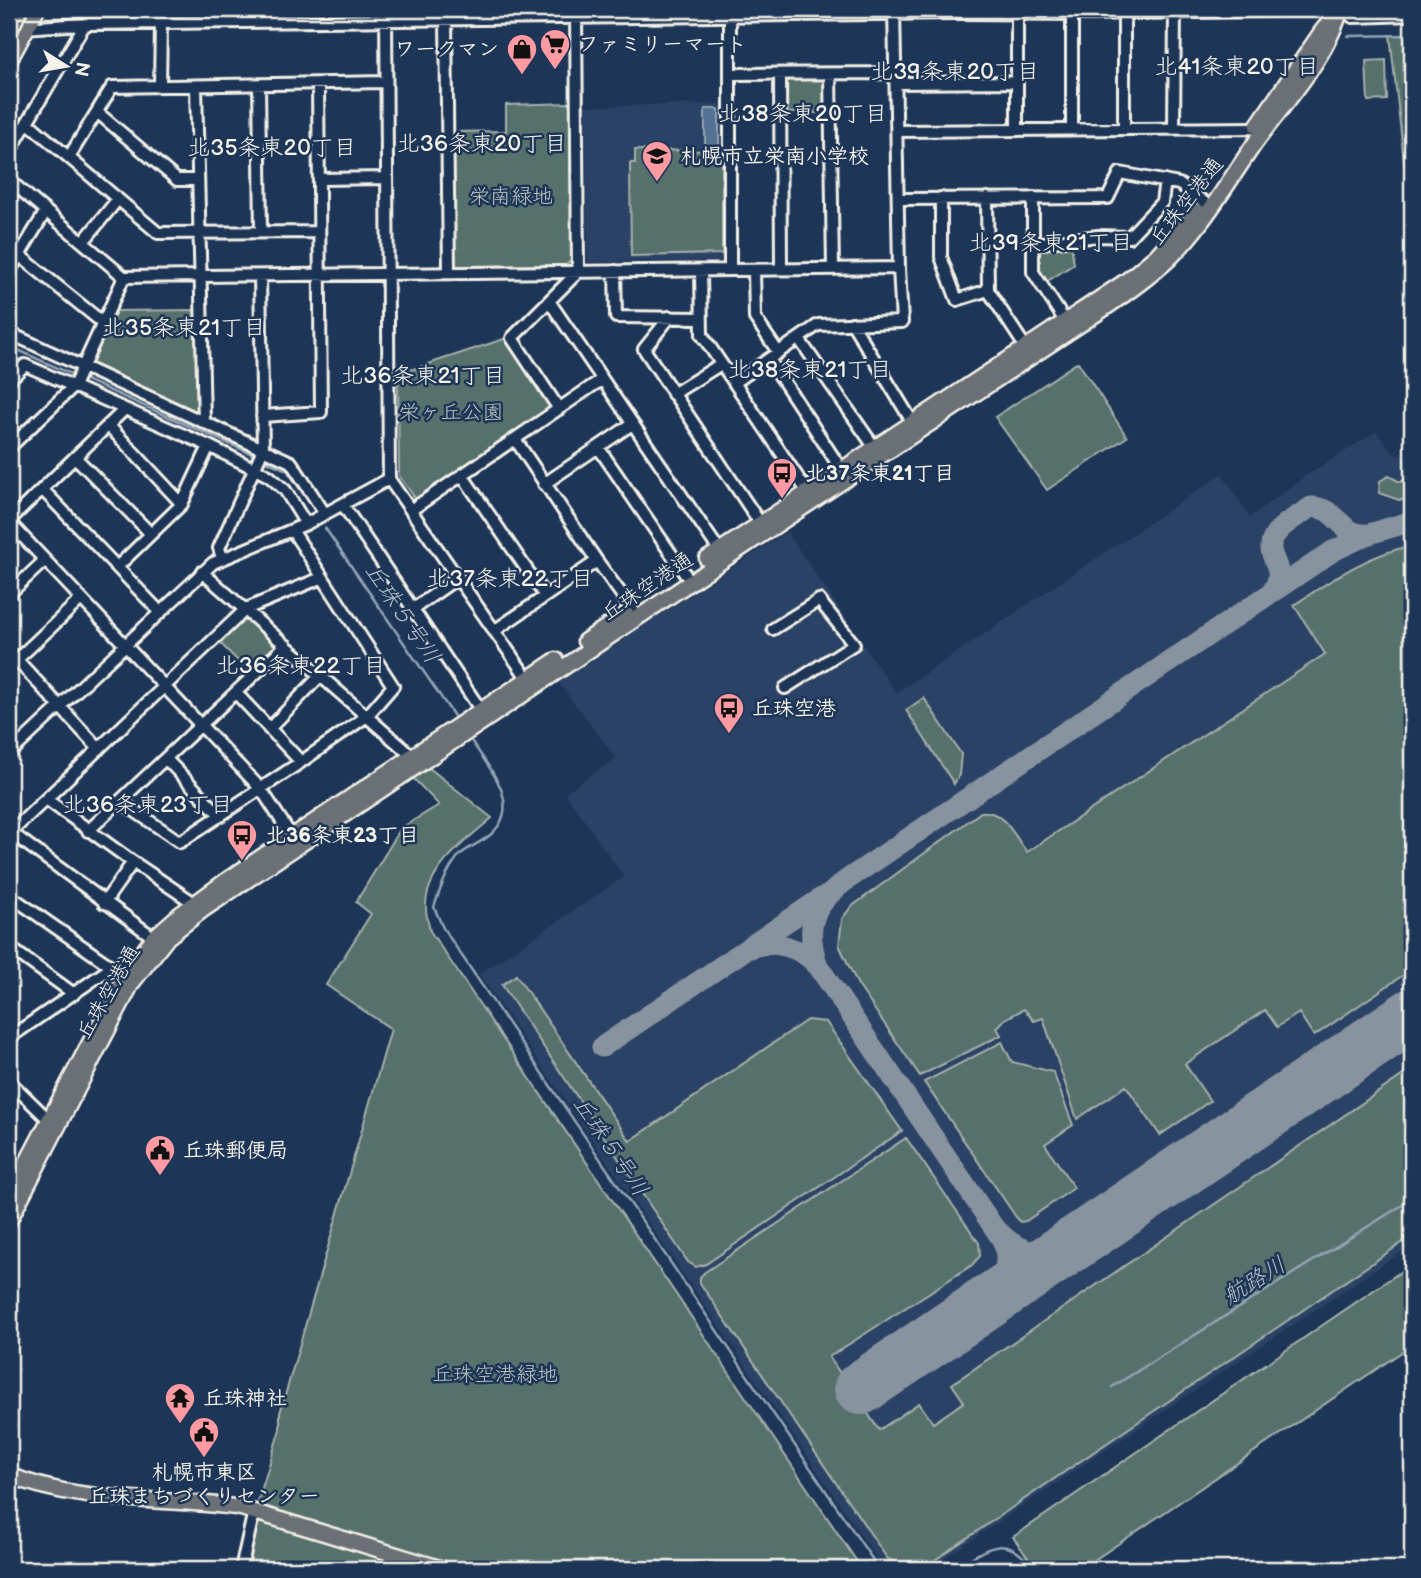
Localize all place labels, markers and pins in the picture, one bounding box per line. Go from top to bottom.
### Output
supermarket icon: ファミリーマート [538,27,572,71]
shop icon: ワークマン [505,32,539,76]
place label: ファミリーマート [578,32,747,57]
place label: ワークマン [394,37,499,62]
school or university icon: 札幌市立栄南小学校 [640,139,674,183]
place label: 札幌市立栄南小学校 [680,144,869,169]
bus stop icon: 北37条東21丁目 [765,456,799,500]
place label: 北37条東21丁目 [805,461,955,486]
bus stop icon: 丘珠空港 [712,691,746,735]
place label: 丘珠空港 [752,696,836,721]
bus stop icon: 北36条東23丁目 [225,818,259,862]
place label: 北36条東23丁目 [265,823,419,848]
public building icon: 丘珠郵便局 [143,1133,177,1177]
place label: 丘珠郵便局 [183,1138,288,1163]
temple icon: 丘珠神社 [163,1381,197,1425]
place label: 丘珠神社 [203,1386,287,1411]
public building icon: 札幌市東区 丘珠まちづくりセンター [187,1415,221,1459]
place label: 札幌市東区 丘珠まちづくりセンター [88,1460,320,1509]

